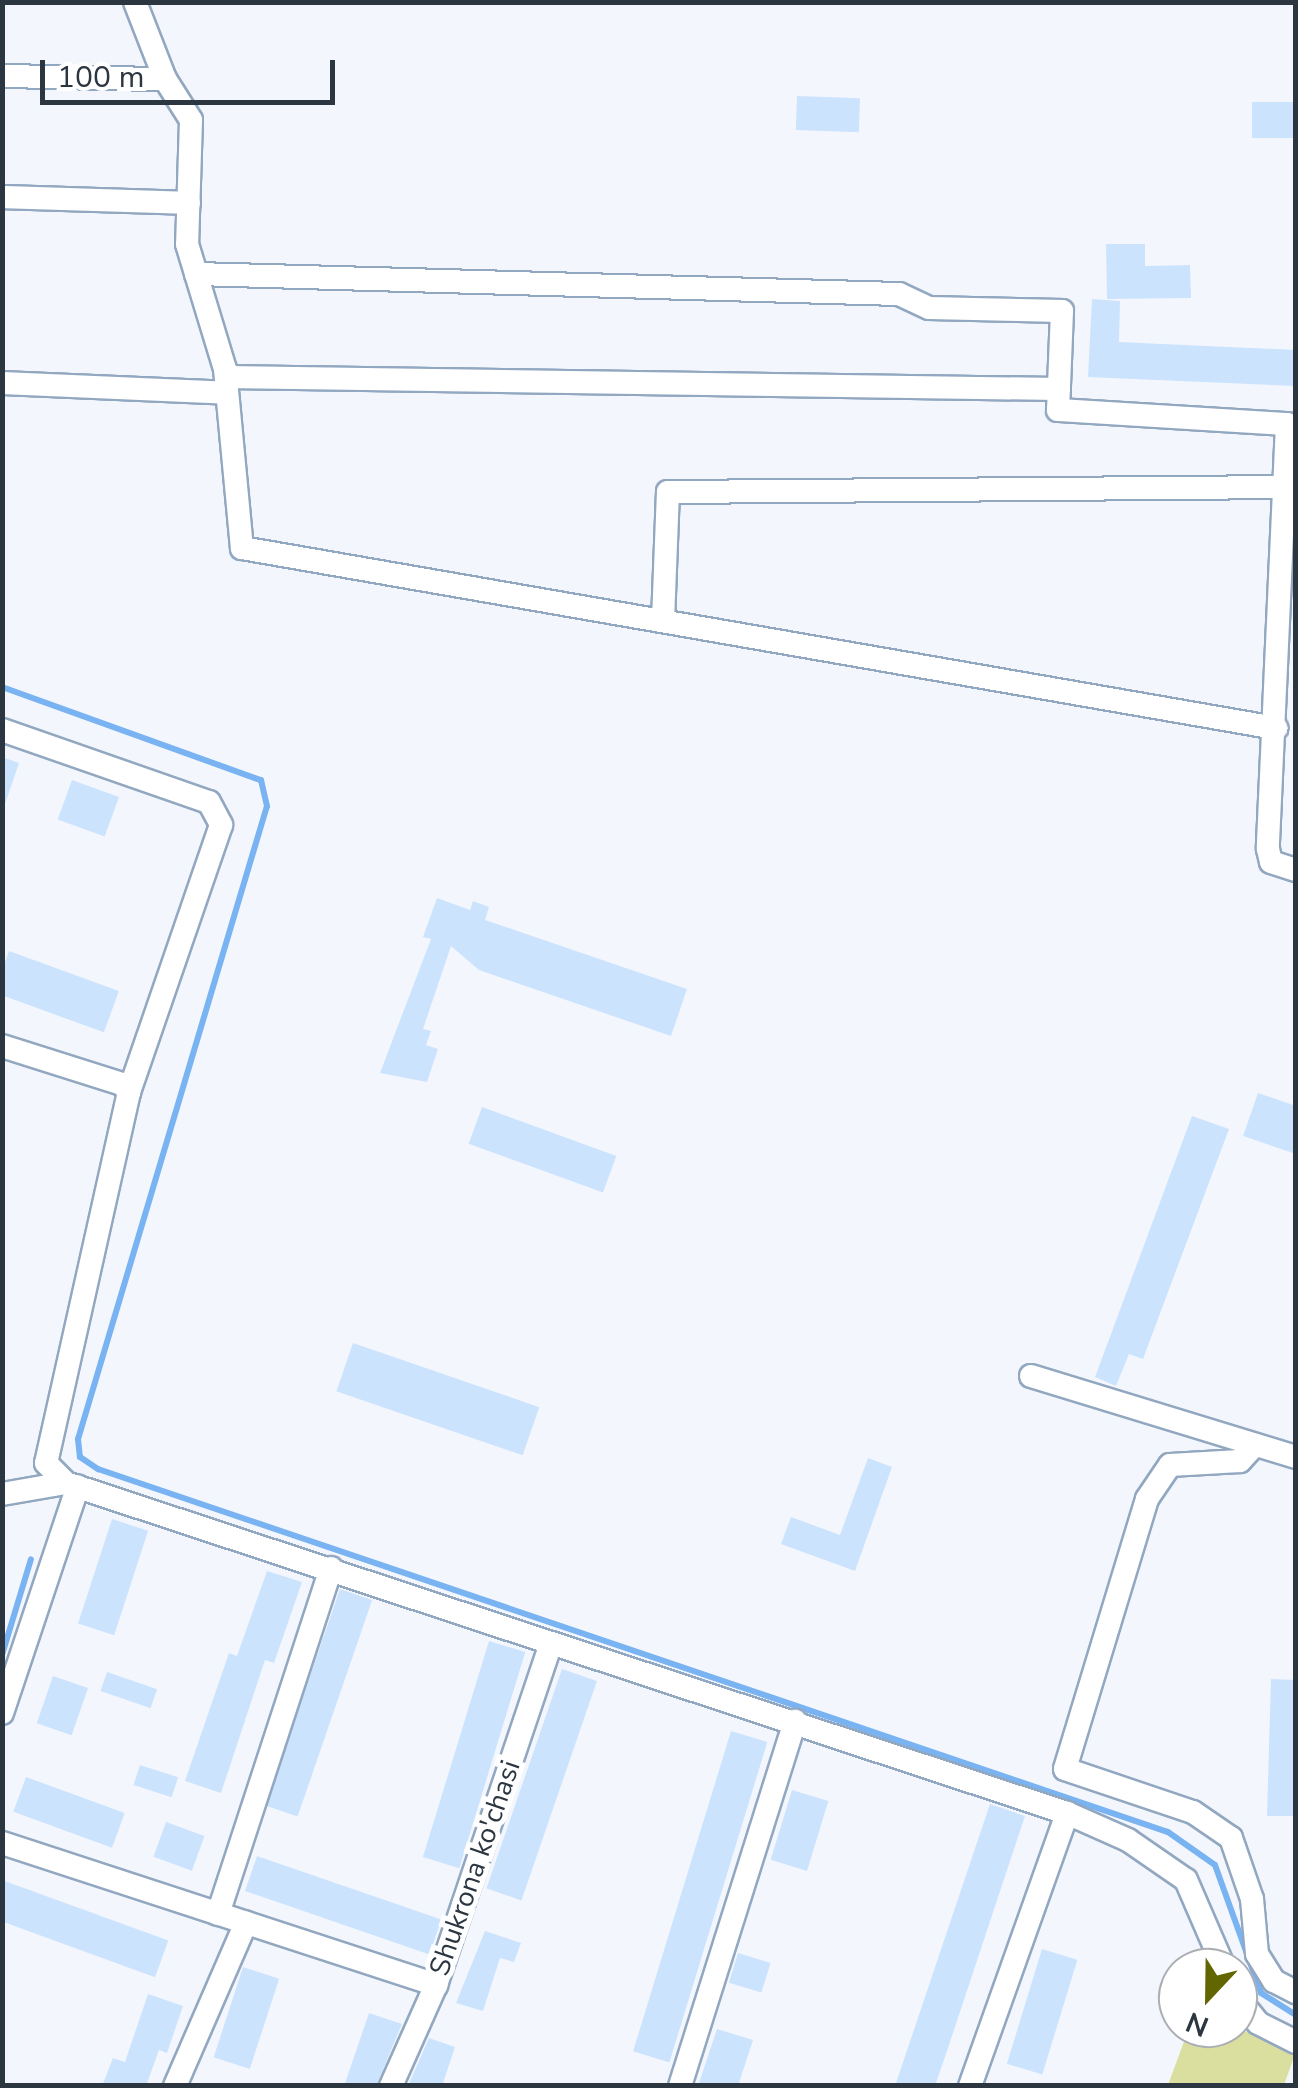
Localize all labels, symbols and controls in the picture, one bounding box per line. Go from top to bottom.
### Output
scale bar [45,40,340,102]
text: 100 m [57,57,144,98]
street label: Shukrona ko'chasi [422,1756,528,1980]
north arrow [1158,1948,1258,2048]
text: N [1181,2002,1214,2046]

